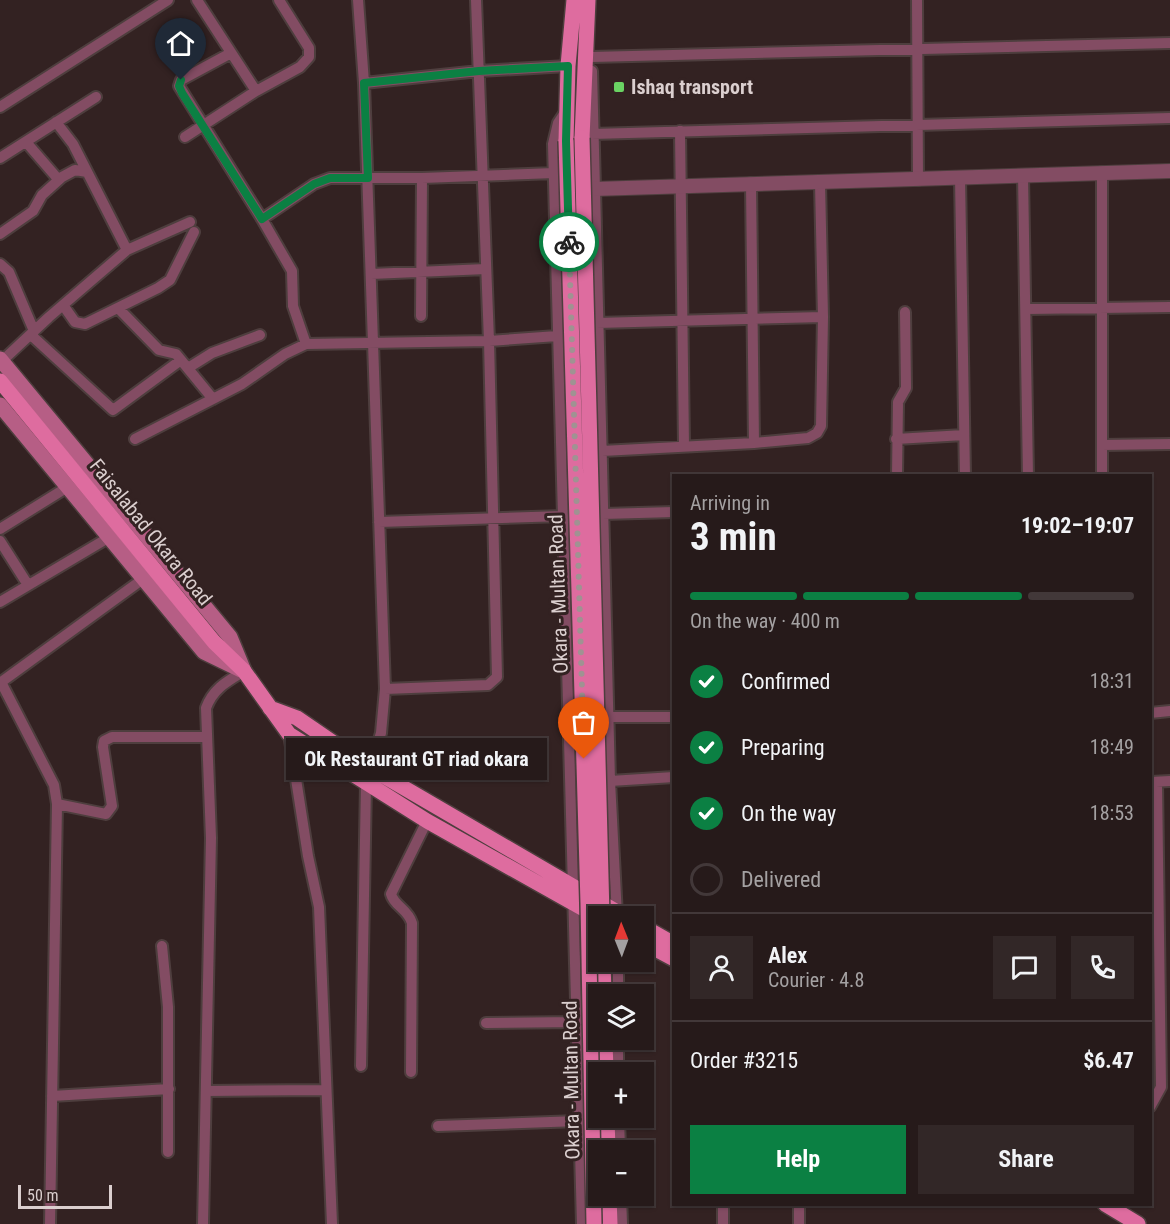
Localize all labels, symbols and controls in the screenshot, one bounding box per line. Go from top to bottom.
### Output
pin [155,18,206,80]
icon: home [164,27,197,60]
place label: Ishaq transport [631,75,753,99]
marker: Ishaq transport [612,80,626,94]
courier [539,212,599,272]
icon: bike [553,226,586,259]
street label: Faisalabad Okara Road [85,454,217,610]
text: Arriving in [690,491,770,515]
text: 19:02–19:07 [1021,513,1134,538]
street label: Okara - Multan Road [543,514,573,674]
text: 3 min [690,514,777,560]
text: On the way · 400 m [690,609,840,633]
icon: check [690,665,723,698]
text: Confirmed [741,669,830,694]
text: 18:31 [1090,669,1134,693]
pin [558,697,609,759]
icon: bag [567,706,600,739]
icon: check [690,731,723,764]
text: Preparing [741,735,825,760]
text: 18:49 [1090,735,1134,759]
callout: Ok Restaurant GT riad okara [287,738,548,780]
text: Ok Restaurant GT riad okara [304,747,529,771]
icon: check [690,797,723,830]
text: On the way [741,801,836,826]
text: 18:53 [1090,801,1134,825]
text: Delivered [741,867,821,892]
north arrow [588,906,654,972]
map controls [588,906,654,1206]
button: person [690,936,753,999]
button: chat [993,936,1056,999]
button: phone [1071,936,1134,999]
text: Alex [768,943,807,968]
text: Courier · 4.8 [768,968,864,992]
button: layers [588,984,654,1050]
street label: Okara - Multan Road [558,1000,584,1160]
text: Order #3215 [690,1048,798,1073]
text: $6.47 [1083,1048,1134,1073]
button: + [588,1062,654,1128]
button: Help [690,1125,906,1194]
button: Share [918,1125,1134,1194]
button: − [588,1140,654,1206]
scale bar [18,1182,112,1210]
text: 50 m [27,1186,59,1205]

